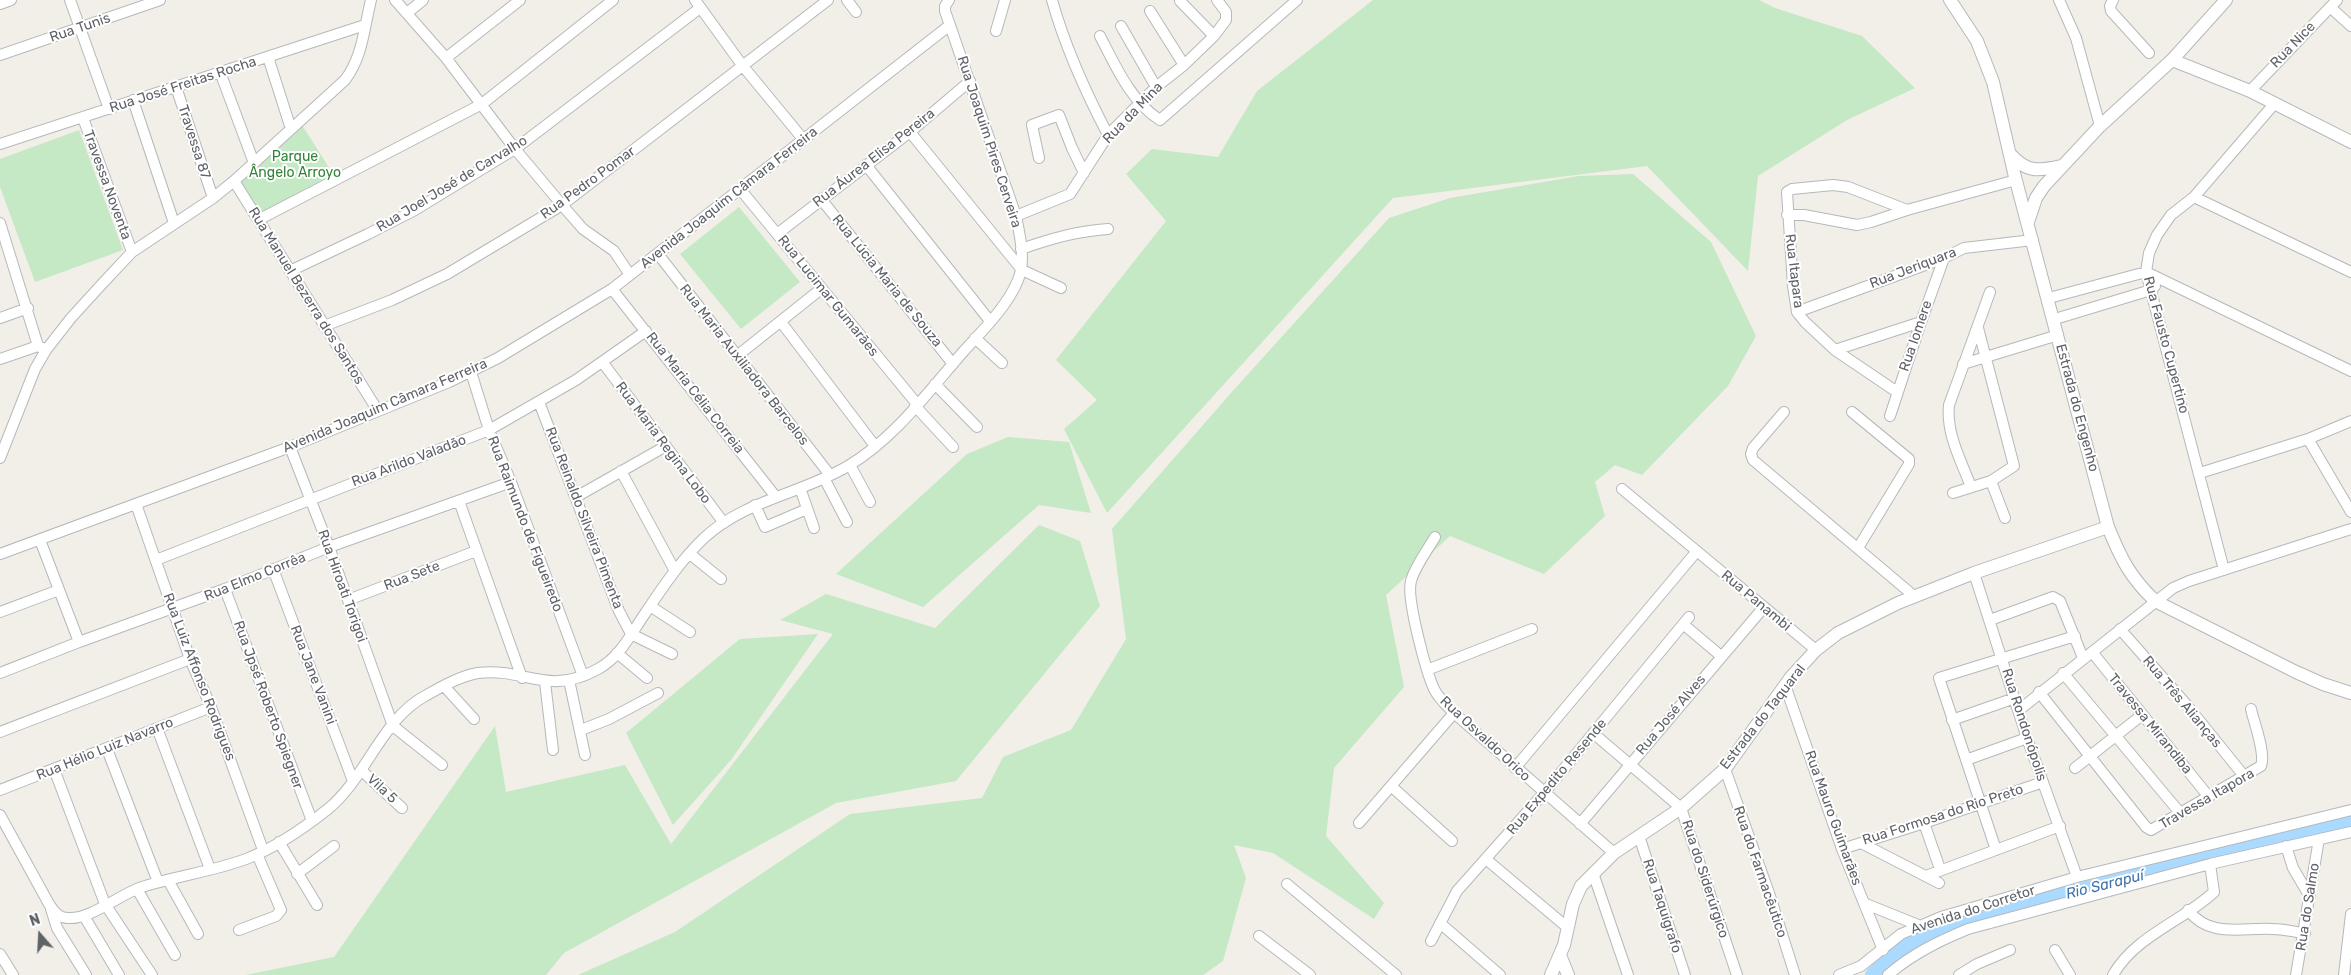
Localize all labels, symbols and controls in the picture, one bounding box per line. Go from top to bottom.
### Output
street label: Rua Tunis [47,10,113,46]
street label: Rua Nice [2267,19,2319,71]
street label: Rua José Freitas Rocha [107,53,259,117]
street label: Rua Joaquim Pires Cerveira [953,54,1025,230]
street label: Rua da Mina [1100,79,1166,147]
street label: Travessa 87 [174,103,214,181]
street label: Rua Áurea Elisa Pereira [810,105,938,211]
street label: Avenida Joaquim Câmara Ferreira [637,124,821,272]
street label: Travessa Noventa [79,128,135,242]
street label: Rua Joel José de Carvalho [374,132,530,236]
street label: Rua Pedro Pomar [537,143,639,223]
park label: Parque Ângelo Arroyo [249,149,341,182]
street label: Rua Manuel Bezerra dos Santos [244,204,368,388]
street label: Rua Lúcia Maria de Souza [828,211,946,351]
street label: Rua Lucimar Gumarães [774,232,882,360]
street label: Rua Itapara [1781,233,1807,309]
street label: Rua Jeriquara [1867,244,1959,292]
street label: Rua Fausto Cupertino [2140,275,2192,415]
street label: Rua Maria Auxiliadora Barcelos [676,281,812,449]
street label: Rua Iomere [1896,298,1936,374]
street label: Rua Maria Célia Correia [642,329,748,457]
street label: Estrada do Engenho [2052,342,2102,474]
street label: Avenida Joaquim Câmara Ferreira [280,355,490,457]
street label: Rua Maria Regina Lobo [612,379,714,507]
street label: Rua Reinaldo Silveira Pimenta [542,425,626,611]
street label: Rua Arildo Valadão [349,431,469,491]
street label: Rua Raimundo de Figueiredo [484,434,566,614]
street label: Rua Hiroati Torigoi [314,527,370,645]
street label: Rua Elmo Corrêa [202,549,308,605]
street label: Rua Sete [382,558,442,594]
street label: Rua Panambi [1718,567,1794,635]
street label: Rua Luiz Affonso Rodrigues [159,591,239,763]
street label: Rua Jpsé Roberto Spiegner [230,618,306,792]
street label: Rua Jane Vanini [286,623,340,727]
street label: Rua Três Alianças [2139,653,2225,751]
street label: Estrada do Taquaral [1717,661,1809,773]
street label: Rua Rondonópolis [1998,667,2050,783]
street label: Travessa Mirandiba [2104,670,2196,778]
street label: Rua José Alves [1633,672,1709,758]
street label: Rua Osvaldo Orico [1436,693,1534,785]
street label: Rua Hélio Luiz Navarro [34,714,176,784]
street label: Rua Expedito Resende [1504,716,1610,838]
street label: Rua Mauro Guimarães [1801,748,1865,888]
street label: Travessa Itapora [2157,765,2257,833]
street label: Vila 5 [363,771,401,807]
street label: Rua Formosa do Rio Preto [1860,781,2026,849]
street label: Rua do Farmacêutico [1730,804,1790,940]
street label: Rua do Siderúrgico [1678,818,1732,940]
street label: Rua Taquígrafo [1639,857,1685,955]
street label: Rua do Salmo [2293,862,2323,952]
water label: Rio Sarapuí [2064,867,2146,903]
street label: Avenida do Corretor [1909,882,2037,938]
north arrow [15,910,65,960]
text: N [27,911,42,930]

